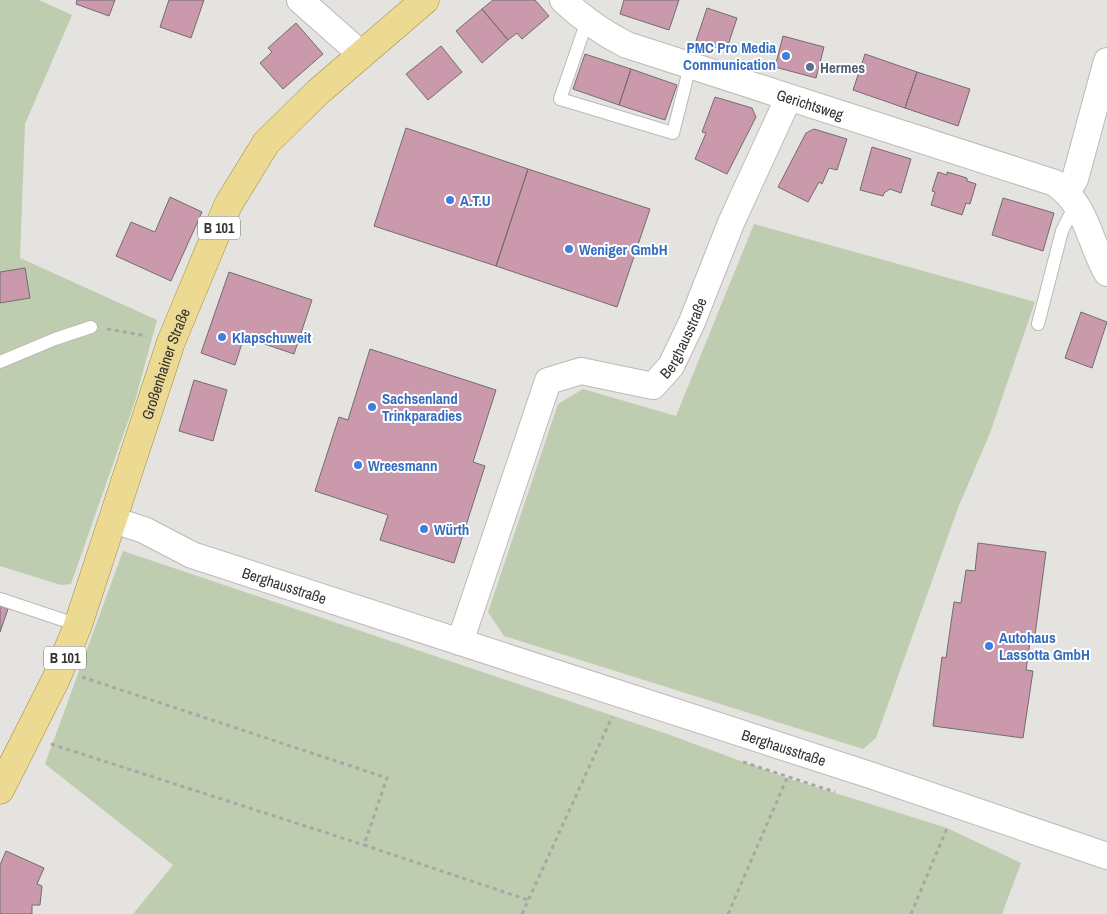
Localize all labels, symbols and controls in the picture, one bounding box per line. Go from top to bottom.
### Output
place label: PMC Pro Media Communication [683,37,776,75]
marker: PMC Pro Media Communication [780,50,792,62]
place label: Hermes [820,57,865,78]
marker: Hermes [804,61,816,73]
street label: Gerichtsweg [774,83,846,125]
place label: A.T.U [460,190,491,211]
marker: A.T.U [444,194,456,206]
road number: B 101 [198,217,240,240]
place label: Weniger GmbH [579,239,668,260]
marker: Weniger GmbH [563,243,575,255]
street label: Berghausstraße [654,294,711,383]
street label: Großenhainer Straße [136,305,195,422]
place label: Klapschuweit [232,327,311,348]
marker: Klapschuweit [216,331,228,343]
place label: Sachsenland Trinkparadies [382,388,462,426]
marker: Sachsenland Trinkparadies [366,401,378,413]
place label: Wreesmann [368,455,438,476]
marker: Wreesmann [352,459,364,471]
place label: Würth [434,519,469,540]
marker: Würth [418,523,430,535]
street label: Berghausstraße [240,562,330,609]
place label: Autohaus Lassotta GmbH [999,627,1090,665]
marker: Autohaus Lassotta GmbH [983,640,995,652]
road number: B 101 [44,646,86,670]
street label: Berghausstraße [739,724,829,771]

